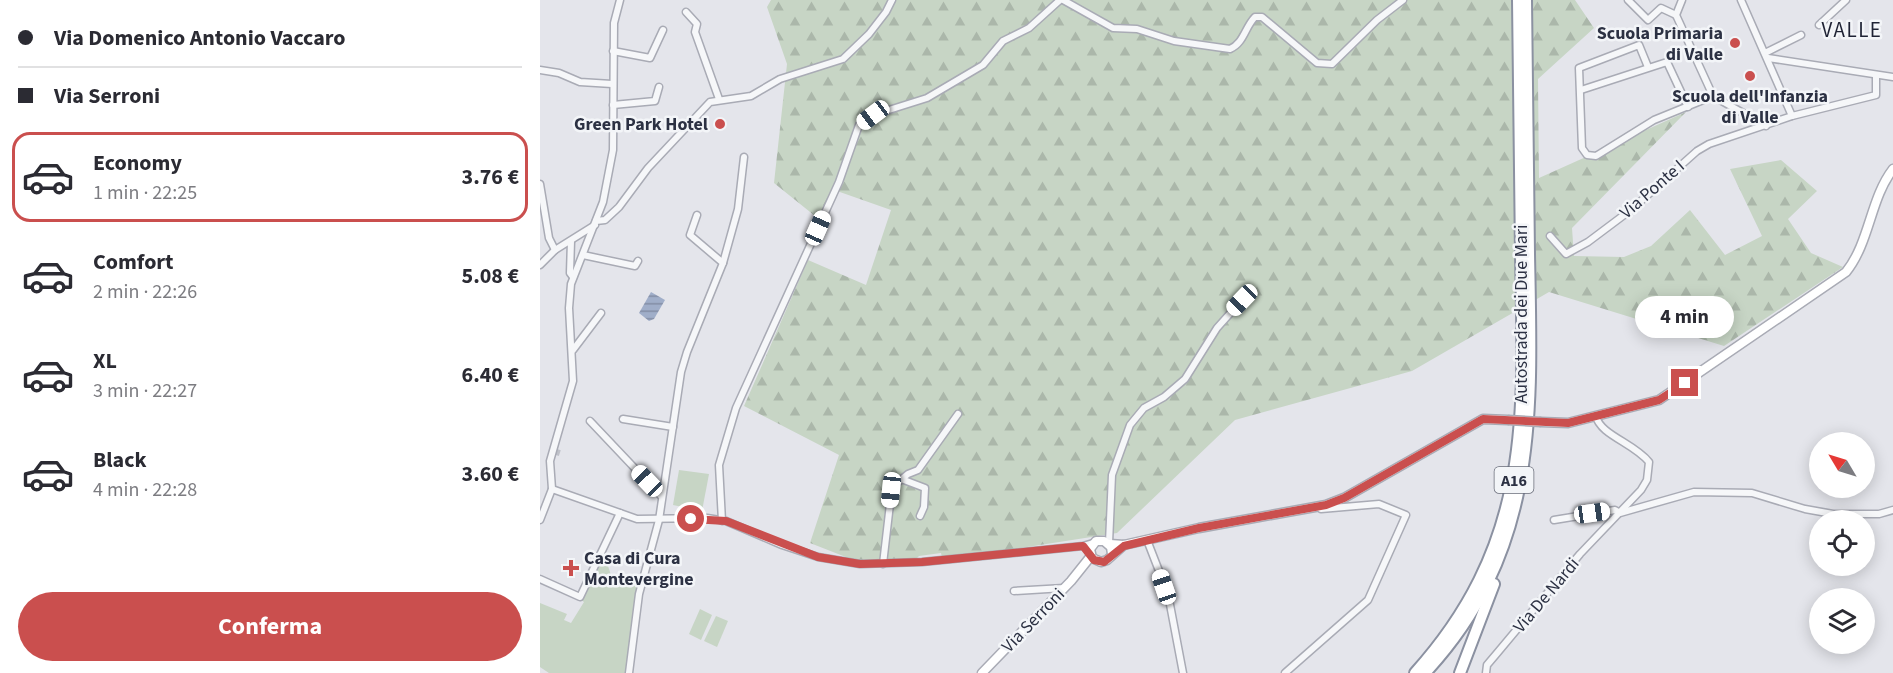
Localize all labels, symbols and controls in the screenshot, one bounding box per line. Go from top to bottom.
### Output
district label: VALLE [1822,15,1882,45]
place label: Scuola Primaria di Valle [1597,21,1723,67]
text: Via Domenico Antonio Vaccaro [54,22,346,54]
marker: Scuola Primaria di Valle [1728,36,1742,50]
marker: Scuola dell'Infanzia di Valle [1743,69,1757,83]
text: Via Serroni [54,80,160,112]
place label: Scuola dell'Infanzia di Valle [1672,84,1828,130]
car [853,97,893,133]
place label: Green Park Hotel [574,112,708,137]
marker: Green Park Hotel [713,117,727,131]
text: Economy [93,147,182,179]
icon: car [21,150,75,204]
street label: Via Ponte I [1614,154,1690,225]
text: 3.76 € [462,161,519,193]
text: 1 min · 22:25 [93,179,197,207]
car [802,208,834,248]
street label: Autostrada dei Due Mari [1509,225,1534,404]
text: Comfort [93,246,174,278]
icon: car [21,249,75,303]
text: 5.08 € [462,260,519,292]
text: 2 min · 22:26 [93,278,197,306]
car [1223,281,1261,319]
callout: 4 min [1636,296,1734,338]
text: 4 min [1660,303,1709,331]
text: XL [93,345,117,377]
icon: car [21,348,75,402]
text: 6.40 € [462,359,519,391]
route end [1671,369,1698,396]
text: 3 min · 22:27 [93,377,197,405]
north arrow [1809,432,1875,498]
map controls [1809,432,1875,654]
text: Black [93,444,147,476]
icon: car [21,447,75,501]
text: 3.60 € [462,458,519,490]
car [628,462,666,500]
road number: A16 [1494,467,1534,493]
car [880,471,902,509]
text: 4 min · 22:28 [93,476,197,504]
car [1573,502,1611,524]
route start [677,505,704,532]
button: locate [1809,510,1875,576]
place label: Casa di Cura Montevergine [584,546,694,592]
street label: Via De Nardi [1508,552,1585,638]
marker: Casa di Cura Montevergine [562,559,580,577]
car [1150,567,1178,607]
street label: Via Serroni [996,582,1071,658]
button: layers [1809,588,1875,654]
button: Conferma [18,592,522,661]

